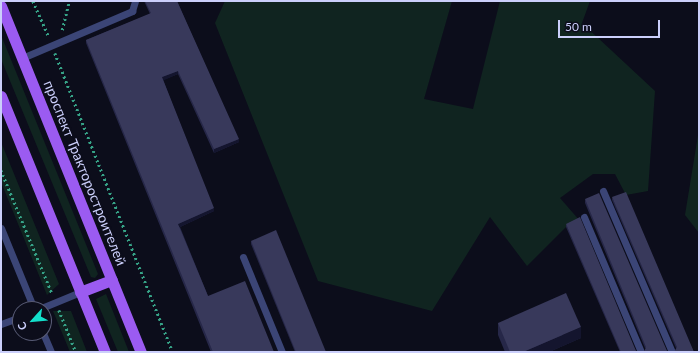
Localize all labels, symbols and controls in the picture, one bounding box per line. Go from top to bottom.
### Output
scale bar [560,12,662,38]
text: 50 m [565,19,592,34]
street label: проспект Тракторостроителей [40,78,130,268]
north arrow [12,301,52,341]
text: С [14,320,29,332]

